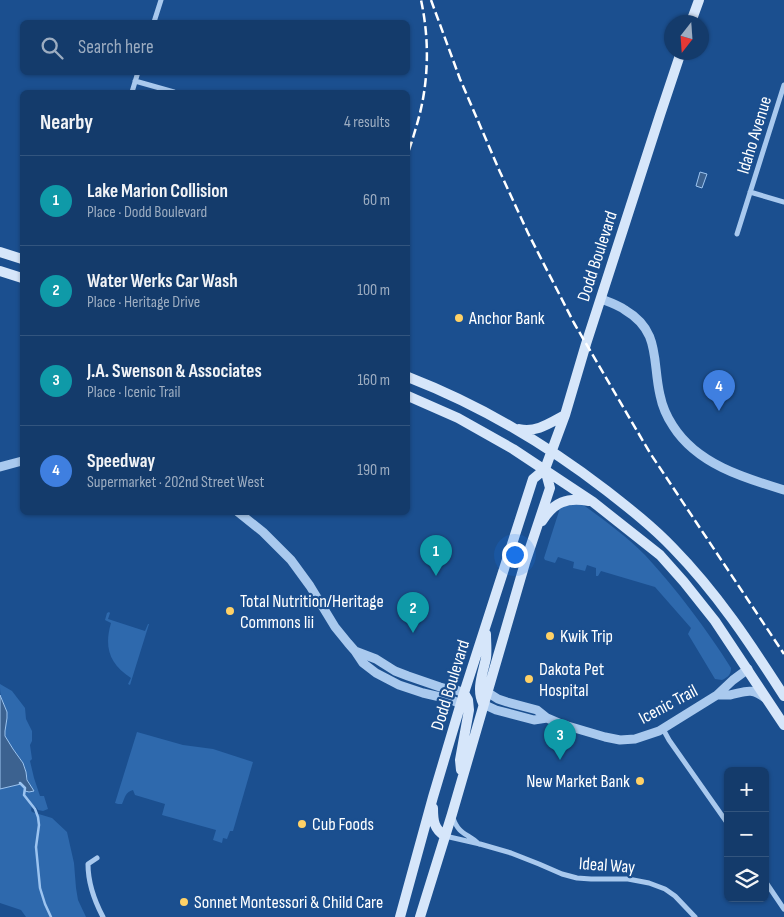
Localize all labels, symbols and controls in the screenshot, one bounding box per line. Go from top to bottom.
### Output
north arrow [664,15,709,60]
search box [20,20,410,75]
icon: search [38,34,66,62]
text: Search here [78,36,154,59]
street label: Idaho Avenue [733,94,776,177]
text: Nearby [40,110,93,135]
text: 4 results [344,113,390,132]
text: Lake Marion Collision [87,180,228,203]
text: 1 [53,191,59,210]
text: 60 m [363,191,390,210]
text: Place · Dodd Boulevard [87,203,207,222]
street label: Dodd Boulevard [573,208,622,304]
text: Water Werks Car Wash [87,270,238,293]
text: 2 [52,281,60,300]
text: 100 m [357,281,390,300]
text: Place · Heritage Drive [87,293,200,312]
place label: Anchor Bank [468,308,545,329]
marker: Anchor Bank [453,312,465,324]
text: J.A. Swenson & Associates [87,360,262,383]
pin: 4 [703,370,735,411]
text: 3 [52,371,60,390]
text: 160 m [357,371,390,390]
text: Place · Icenic Trail [87,383,180,402]
text: Speedway [87,450,155,473]
text: 4 [52,461,60,480]
text: 190 m [357,461,390,480]
text: Supermarket · 202nd Street West [87,473,264,492]
pin: 1 [420,535,452,576]
your location [502,542,528,568]
place label: Total Nutrition/Heritage Commons Iii [240,591,384,633]
pin: 2 [397,592,429,633]
marker: Total Nutrition/Heritage Commons Iii [224,605,236,617]
place label: Kwik Trip [560,626,613,647]
marker: Kwik Trip [544,630,556,642]
street label: Dodd Boulevard [427,637,474,733]
place label: Dakota Pet Hospital [539,659,605,701]
marker: Dakota Pet Hospital [523,673,535,685]
street label: Icenic Trail [635,680,701,729]
pin: 3 [544,719,576,760]
map controls [724,767,769,902]
button: + [724,767,769,812]
place label: New Market Bank [526,771,630,792]
marker: New Market Bank [634,775,646,787]
button: − [724,812,769,857]
place label: Cub Foods [312,814,374,835]
marker: Cub Foods [296,818,308,830]
street label: Ideal Way [578,853,636,878]
button: layers [724,857,769,902]
place label: Sonnet Montessori & Child Care [194,892,383,913]
marker: Sonnet Montessori & Child Care [178,896,190,908]

